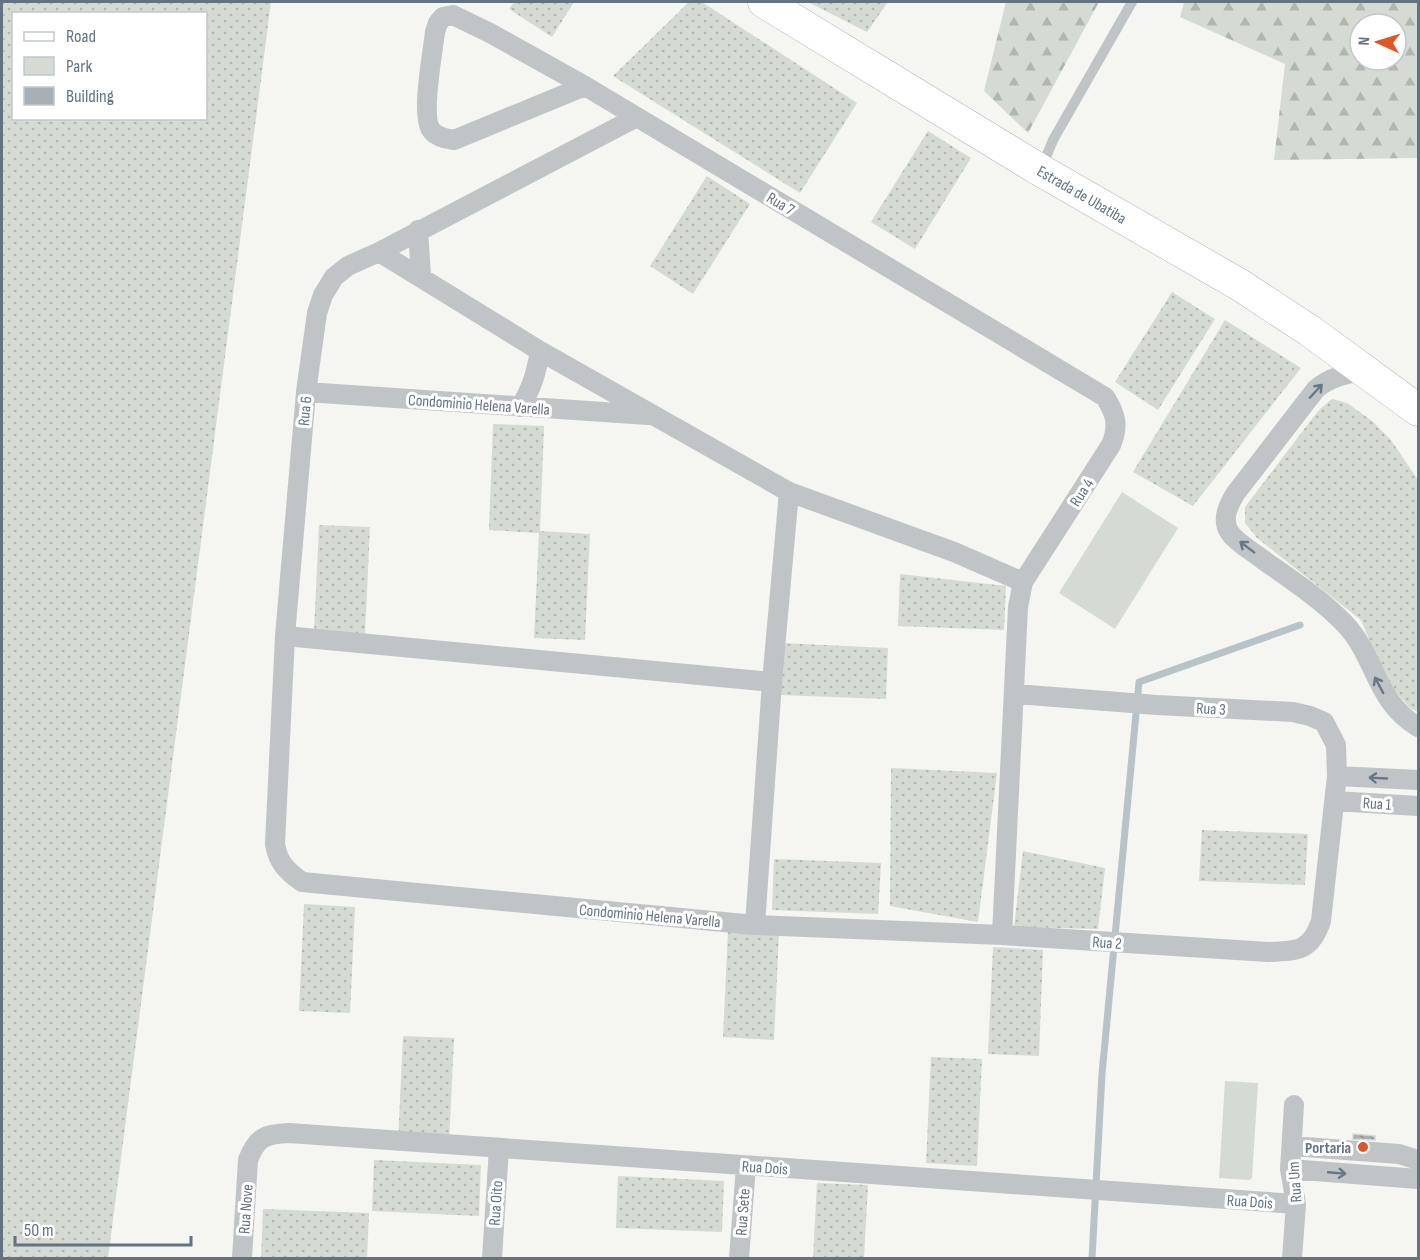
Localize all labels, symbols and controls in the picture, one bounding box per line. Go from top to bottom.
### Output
legend [12,12,207,120]
north arrow [1348,12,1408,72]
text: Road [66,26,96,47]
text: N [1355,36,1374,46]
text: Park [66,56,92,77]
text: Building [66,86,114,107]
street label: Estrada de Ubatiba [1033,162,1129,229]
street label: Rua 7 [763,189,798,220]
one-way arrow [1309,384,1323,399]
street label: Condominio Helena Varella [407,391,550,420]
street label: Rua 6 [295,395,316,427]
street label: Rua 4 [1066,475,1098,510]
one-way arrow [1239,541,1255,553]
one-way arrow [1373,676,1384,694]
street label: Rua 3 [1196,699,1226,720]
one-way arrow [1368,773,1388,784]
street label: Rua 1 [1362,794,1392,815]
street label: Condominio Helena Varella [578,901,721,932]
street label: Rua 2 [1092,933,1122,954]
place label: Portaria [1305,1139,1351,1158]
marker: Portaria [1356,1140,1370,1154]
street label: Rua Dois [741,1157,789,1180]
street label: Rua Um [1285,1161,1306,1203]
one-way arrow [1327,1168,1347,1179]
street label: Rua Oito [485,1180,508,1226]
street label: Rua Nove [235,1184,258,1235]
street label: Rua Sete [732,1188,755,1236]
street label: Rua Dois [1226,1191,1274,1214]
scale bar [15,1209,190,1247]
text: 50 m [24,1220,54,1241]

